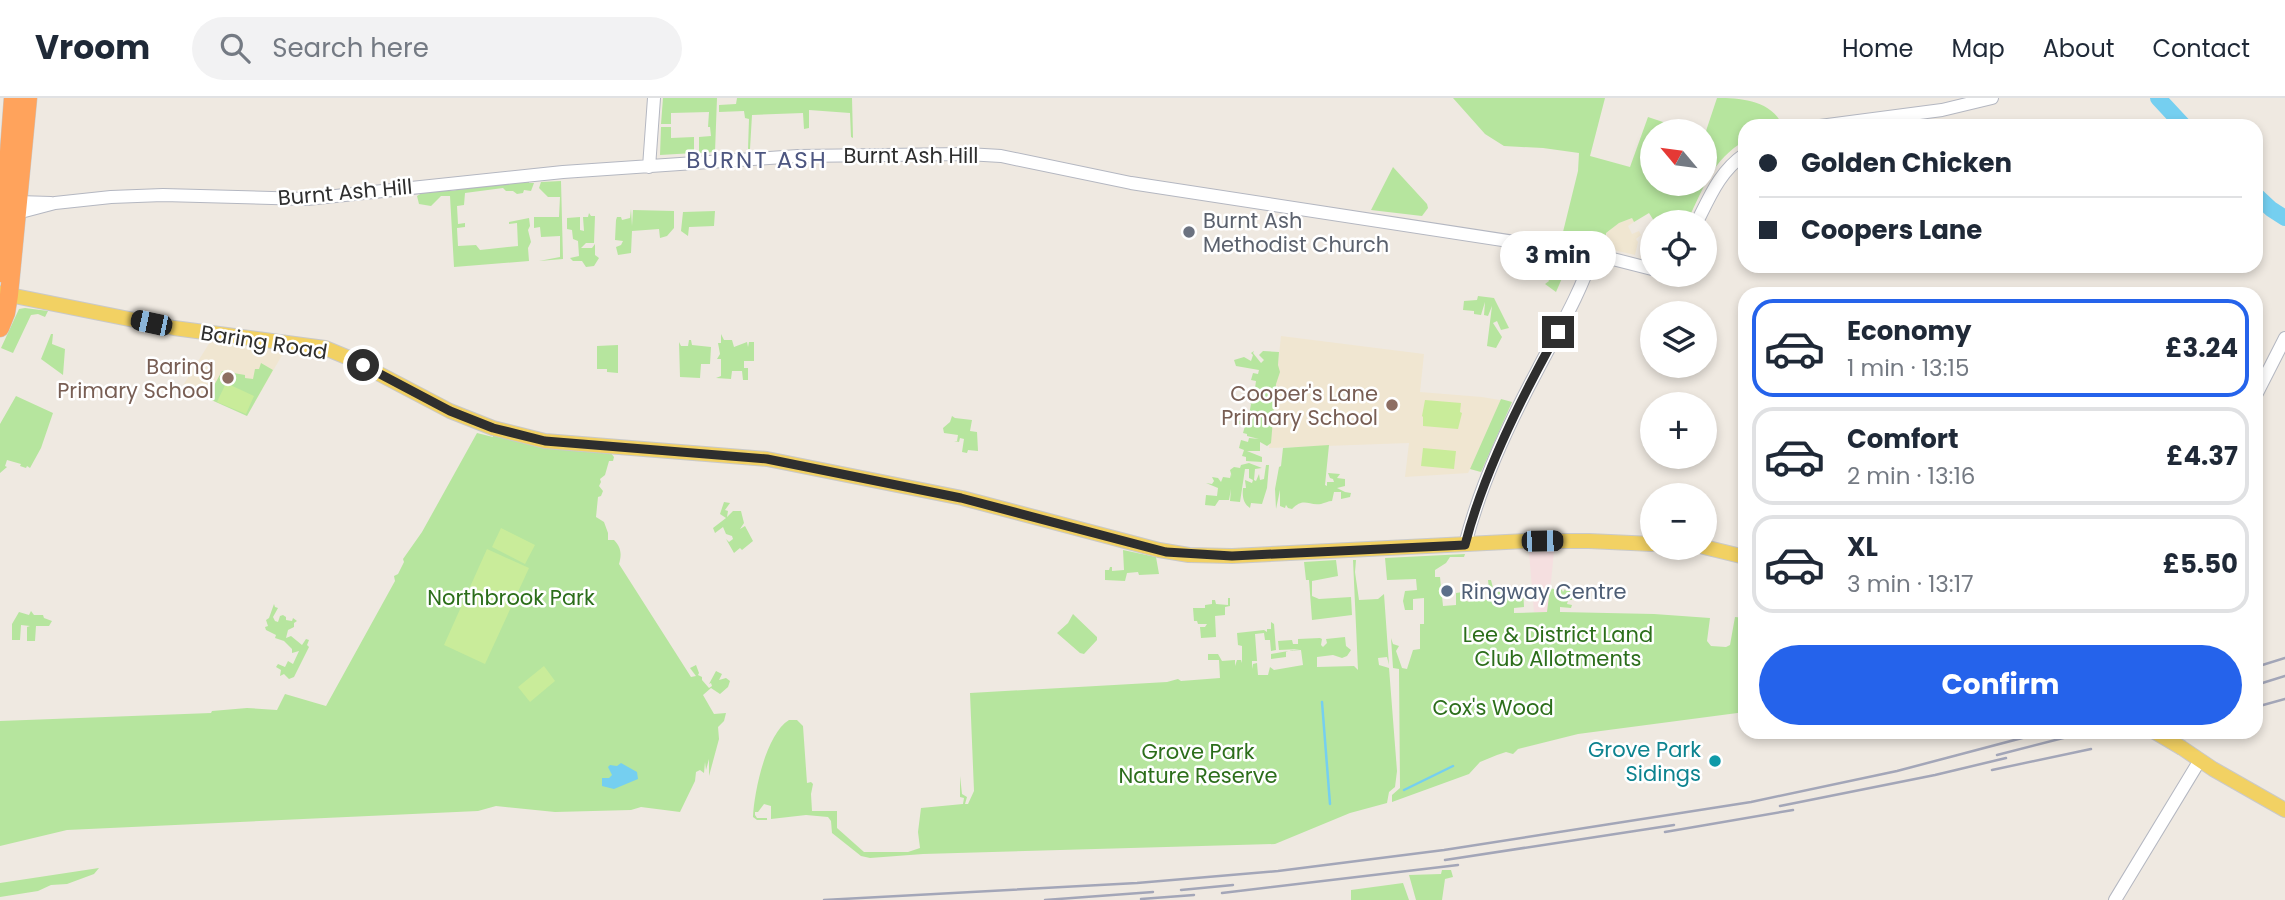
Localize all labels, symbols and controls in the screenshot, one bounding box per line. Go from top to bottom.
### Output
search box [192,17,682,80]
text: Vroom [35,24,150,71]
icon: search [216,29,254,67]
text: Search here [272,30,429,66]
text: Home [1842,32,1914,65]
text: Map [1952,32,2005,65]
text: About [2043,32,2114,65]
text: Contact [2152,32,2250,65]
north arrow [1640,119,1717,196]
map controls [1640,119,1717,560]
street label: Burnt Ash Hill [843,141,979,170]
district label: BURNT ASH [686,144,828,176]
text: Golden Chicken [1801,145,2012,181]
street label: Burnt Ash Hill [276,172,414,212]
place label: Burnt Ash Methodist Church [1203,206,1389,259]
button: locate [1640,210,1717,287]
text: Coopers Lane [1801,212,1982,248]
marker: Burnt Ash Methodist Church [1181,224,1197,240]
callout: 3 min [1500,230,1616,280]
text: 3 min [1525,239,1591,271]
button: layers [1640,301,1717,378]
car [129,308,174,338]
text: Economy [1847,313,1971,349]
route end [1542,316,1574,348]
icon: car [1763,317,1826,380]
street label: Baring Road [199,318,329,366]
text: £3.24 [2165,330,2238,366]
route start [347,349,379,381]
place label: Baring Primary School [57,352,214,405]
text: 1 min · 13:15 [1847,352,1969,384]
marker: Baring Primary School [220,370,236,386]
place label: Cooper's Lane Primary School [1221,379,1378,432]
button: + [1640,392,1717,469]
marker: Cooper's Lane Primary School [1384,397,1400,413]
text: Comfort [1847,421,1959,457]
icon: car [1763,425,1826,488]
text: £4.37 [2166,438,2238,474]
text: 2 min · 13:16 [1847,460,1975,492]
button: − [1640,483,1717,560]
text: XL [1847,529,1878,565]
car [1521,530,1564,552]
icon: car [1763,533,1826,596]
text: £5.50 [2163,546,2238,582]
text: 3 min · 13:17 [1847,568,1974,600]
place label: Ringway Centre [1461,577,1627,606]
park label: Northbrook Park [427,583,595,612]
marker: Ringway Centre [1439,583,1455,599]
park label: Lee & District Land Club Allotments [1463,620,1653,673]
button: Confirm [1759,645,2242,725]
park label: Cox's Wood [1432,693,1554,722]
place label: Grove Park Sidings [1588,735,1701,788]
park label: Grove Park Nature Reserve [1119,737,1277,790]
marker: Grove Park Sidings [1707,753,1723,769]

